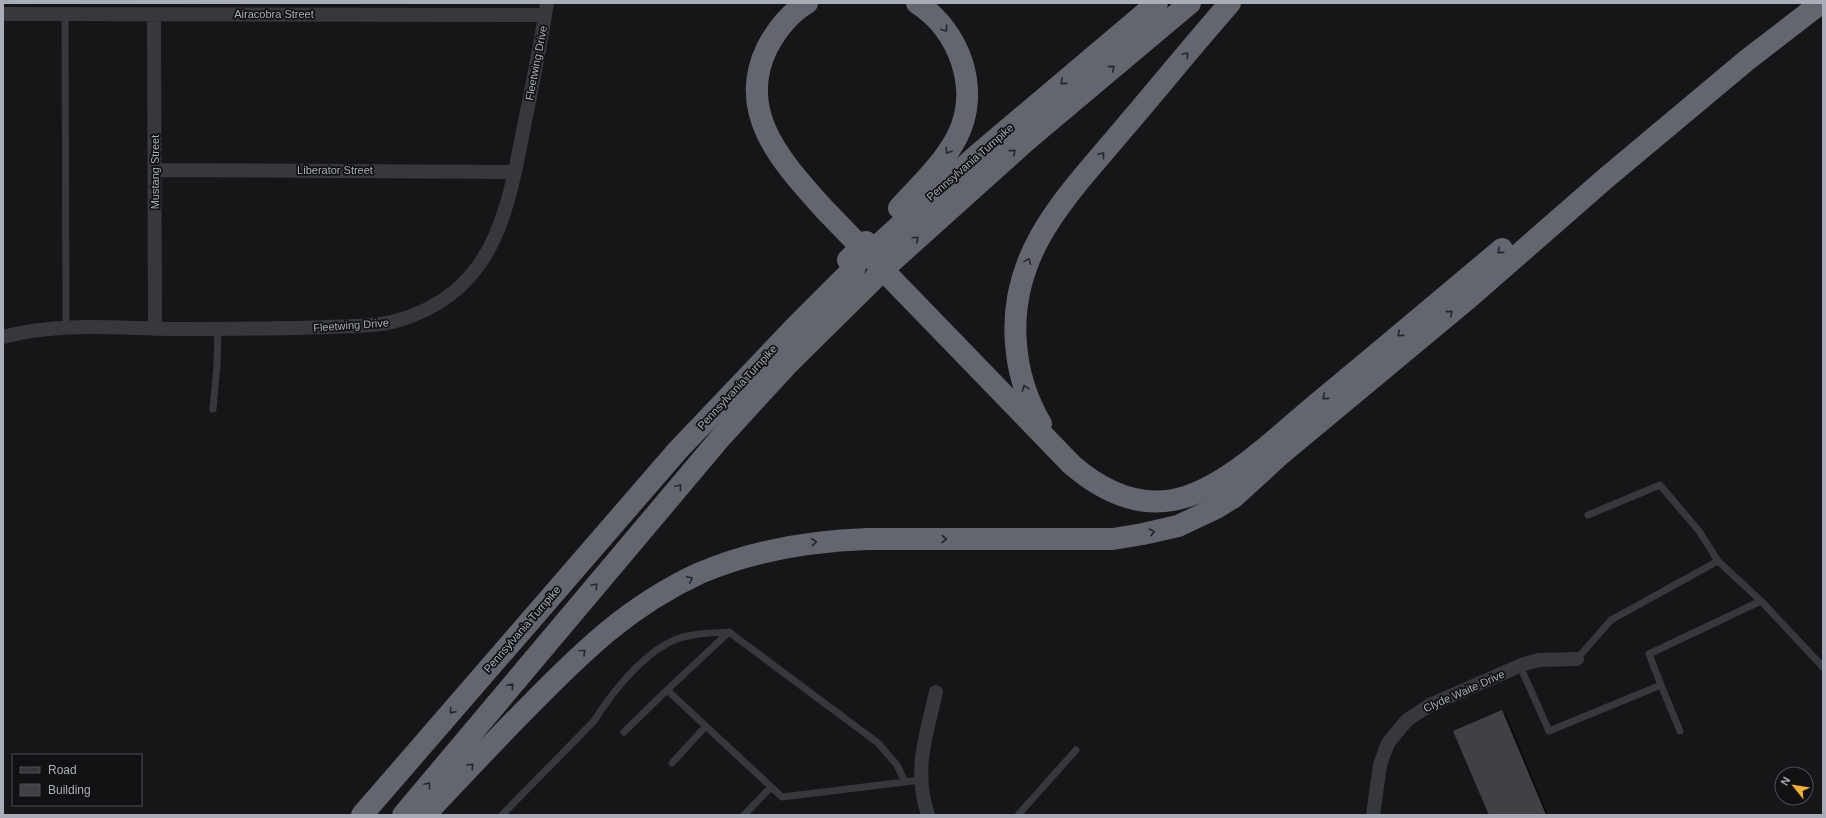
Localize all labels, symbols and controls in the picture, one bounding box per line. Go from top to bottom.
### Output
street label: Airacobra Street [234,8,314,20]
street label: Fleetwing Drive [523,25,549,101]
one-way arrow [941,25,948,32]
one-way arrow [1181,52,1188,60]
one-way arrow [1108,66,1115,73]
one-way arrow [1060,77,1067,84]
street label: Pennsylvania Turnpike [924,121,1016,203]
street label: Mustang Street [149,135,161,209]
one-way arrow [945,147,953,154]
one-way arrow [1008,149,1016,157]
one-way arrow [1098,152,1105,159]
street label: Liberator Street [297,164,373,176]
one-way arrow [911,236,919,243]
one-way arrow [1497,246,1504,253]
one-way arrow [1024,257,1032,264]
one-way arrow [1445,311,1452,318]
street label: Fleetwing Drive [313,316,389,334]
one-way arrow [1397,330,1405,337]
street label: Pennsylvania Turnpike [695,342,779,432]
one-way arrow [1021,385,1030,392]
one-way arrow [1322,393,1329,400]
one-way arrow [674,484,681,491]
one-way arrow [1149,529,1155,537]
one-way arrow [941,535,947,543]
one-way arrow [811,538,817,547]
one-way arrow [685,576,693,584]
street label: Pennsylvania Turnpike [481,583,563,675]
one-way arrow [590,583,597,591]
one-way arrow [578,649,586,657]
street label: Clyde Waite Drive [1422,668,1506,714]
one-way arrow [507,683,514,690]
one-way arrow [450,706,457,713]
legend [12,754,142,806]
text: Road [48,763,77,777]
one-way arrow [466,763,474,771]
north arrow [1774,766,1814,806]
text: N [1778,775,1793,787]
one-way arrow [423,782,430,790]
text: Building [48,783,91,797]

